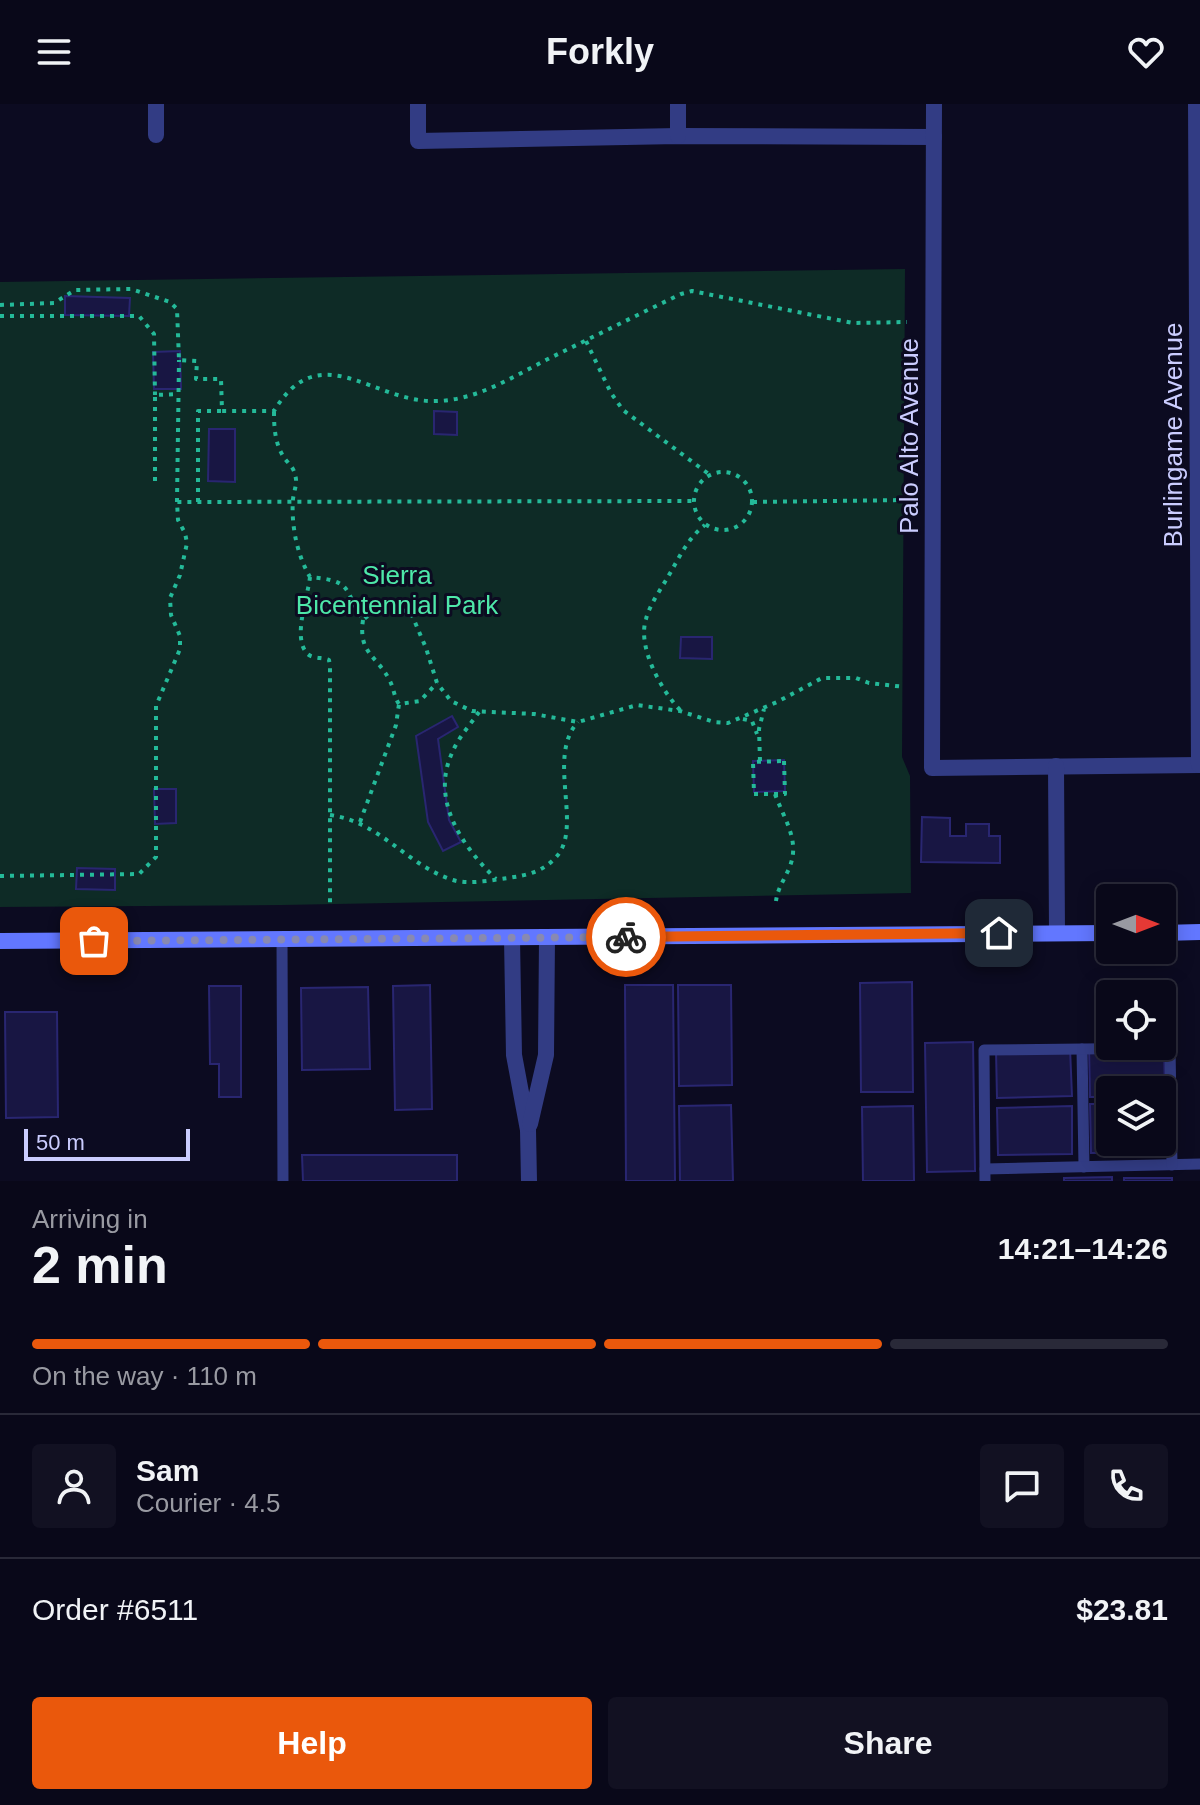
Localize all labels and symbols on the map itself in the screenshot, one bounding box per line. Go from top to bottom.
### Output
street label: Burlingame Avenue [1158,322,1188,548]
street label: Palo Alto Avenue [894,338,924,534]
park label: Sierra Bicentennial Park [296,560,499,620]
north arrow [1096,884,1176,964]
courier [586,897,666,977]
pin [965,899,1033,967]
pin [60,907,128,975]
scale bar [24,1125,190,1161]

